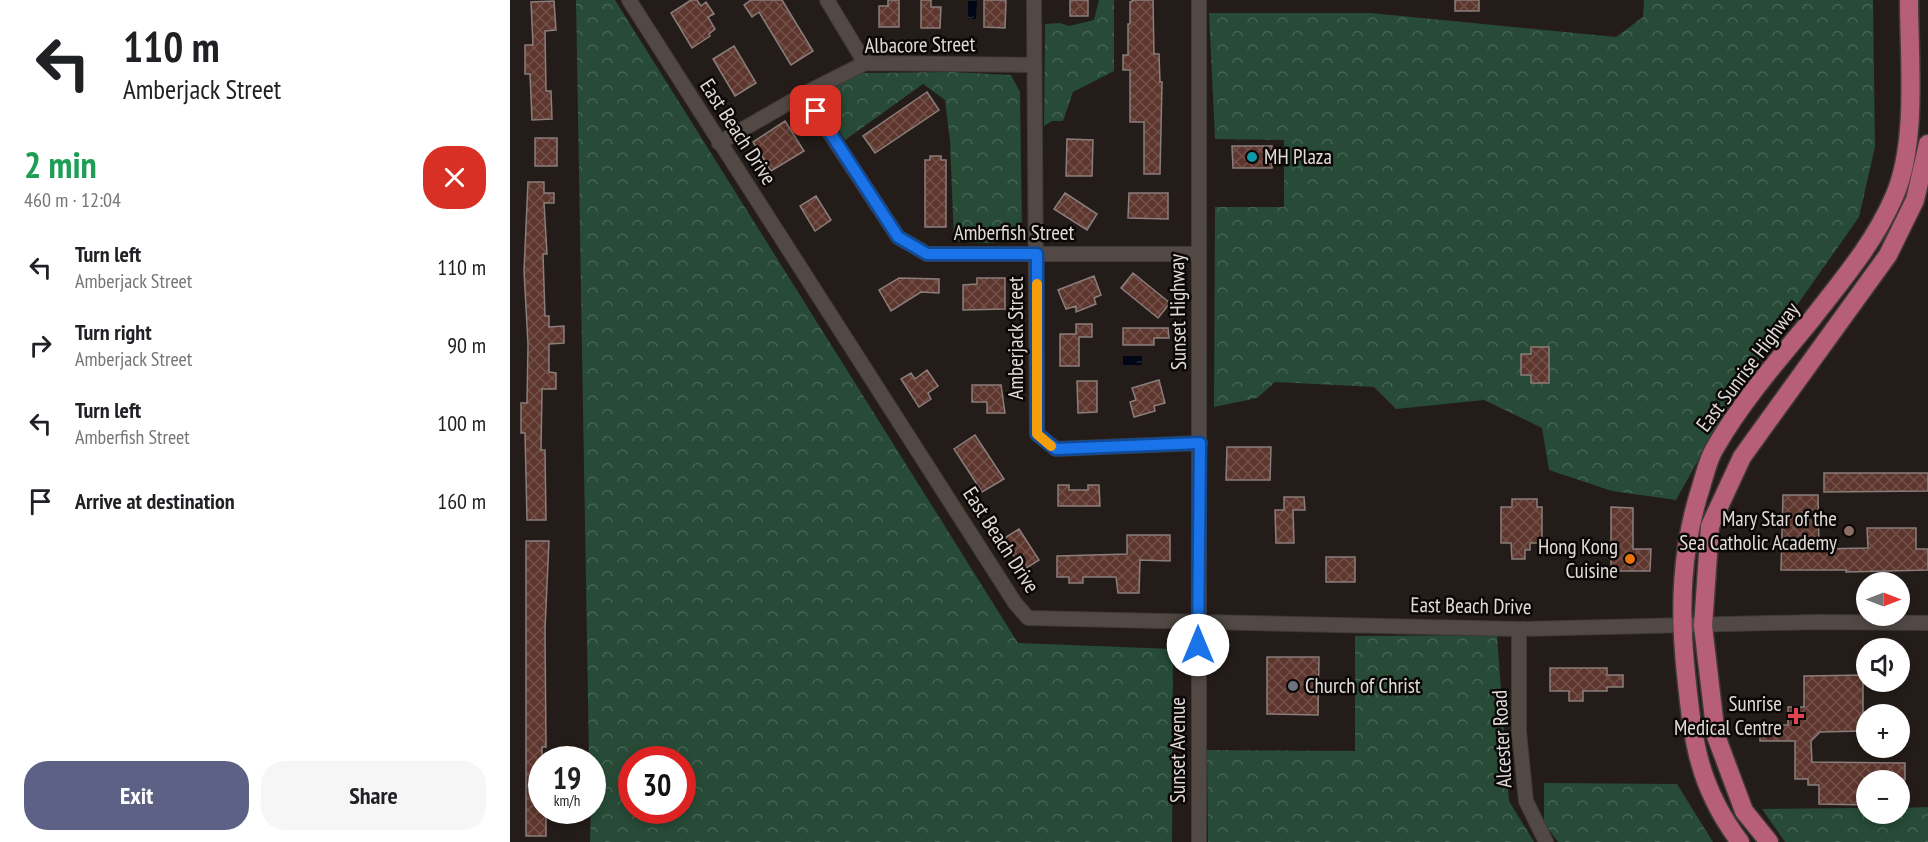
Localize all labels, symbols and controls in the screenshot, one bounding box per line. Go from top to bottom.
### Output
text: 110 m [123,19,220,74]
icon: left [24,24,102,102]
street label: Albacore Street [864,30,976,59]
text: Amberjack Street [123,72,281,106]
street label: East Beach Drive [694,74,783,190]
pin [790,85,841,136]
icon: arrive [799,94,832,127]
text: 2 min [24,141,97,188]
place label: MH Plaza [1264,143,1332,170]
button: close [423,146,486,209]
marker: MH Plaza [1245,150,1259,164]
text: 460 m · 12:04 [24,187,121,213]
street label: Amberfish Street [954,219,1075,246]
text: Turn left [75,240,141,268]
icon: left [24,251,57,284]
text: 110 m [437,253,486,281]
street label: Sunset Highway [1163,254,1192,370]
text: Amberjack Street [75,268,192,294]
street label: Amberjack Street [1002,276,1029,400]
street label: East Sunrise Highway [1690,296,1805,437]
text: Turn right [75,318,152,346]
icon: right [24,329,57,362]
text: 90 m [447,331,486,359]
text: Amberjack Street [75,346,192,372]
text: Turn left [75,396,141,424]
icon: left [24,407,57,440]
text: 100 m [437,409,486,437]
text: Amberfish Street [75,424,190,450]
street label: East Beach Drive [957,482,1046,598]
icon: arrive [24,485,57,518]
text: Arrive at destination [75,487,235,515]
text: 160 m [437,487,486,515]
place label: Mary Star of the Sea Catholic Academy [1679,505,1837,556]
marker: Mary Star of the Sea Catholic Academy [1842,524,1856,538]
place label: Hong Kong Cuisine [1538,533,1618,584]
marker: Hong Kong Cuisine [1623,552,1637,566]
north arrow [1856,572,1910,626]
map controls [1856,572,1910,824]
street label: East Beach Drive [1410,591,1532,620]
position arrow [1166,613,1230,677]
button: sound [1856,638,1910,692]
place label: Church of Christ [1305,672,1421,699]
marker: Church of Christ [1286,679,1300,693]
street label: Alcester Road [1485,689,1518,789]
place label: Sunrise Medical Centre [1674,690,1782,741]
street label: Sunset Avenue [1164,697,1191,803]
button: + [1856,704,1910,758]
marker: Sunrise Medical Centre [1787,707,1805,725]
speed limit sign: 30 [618,746,696,824]
text: 19 [553,758,581,797]
button: Exit [24,761,249,830]
button: Share [261,761,486,830]
button: − [1856,770,1910,824]
text: km/h [554,791,580,810]

